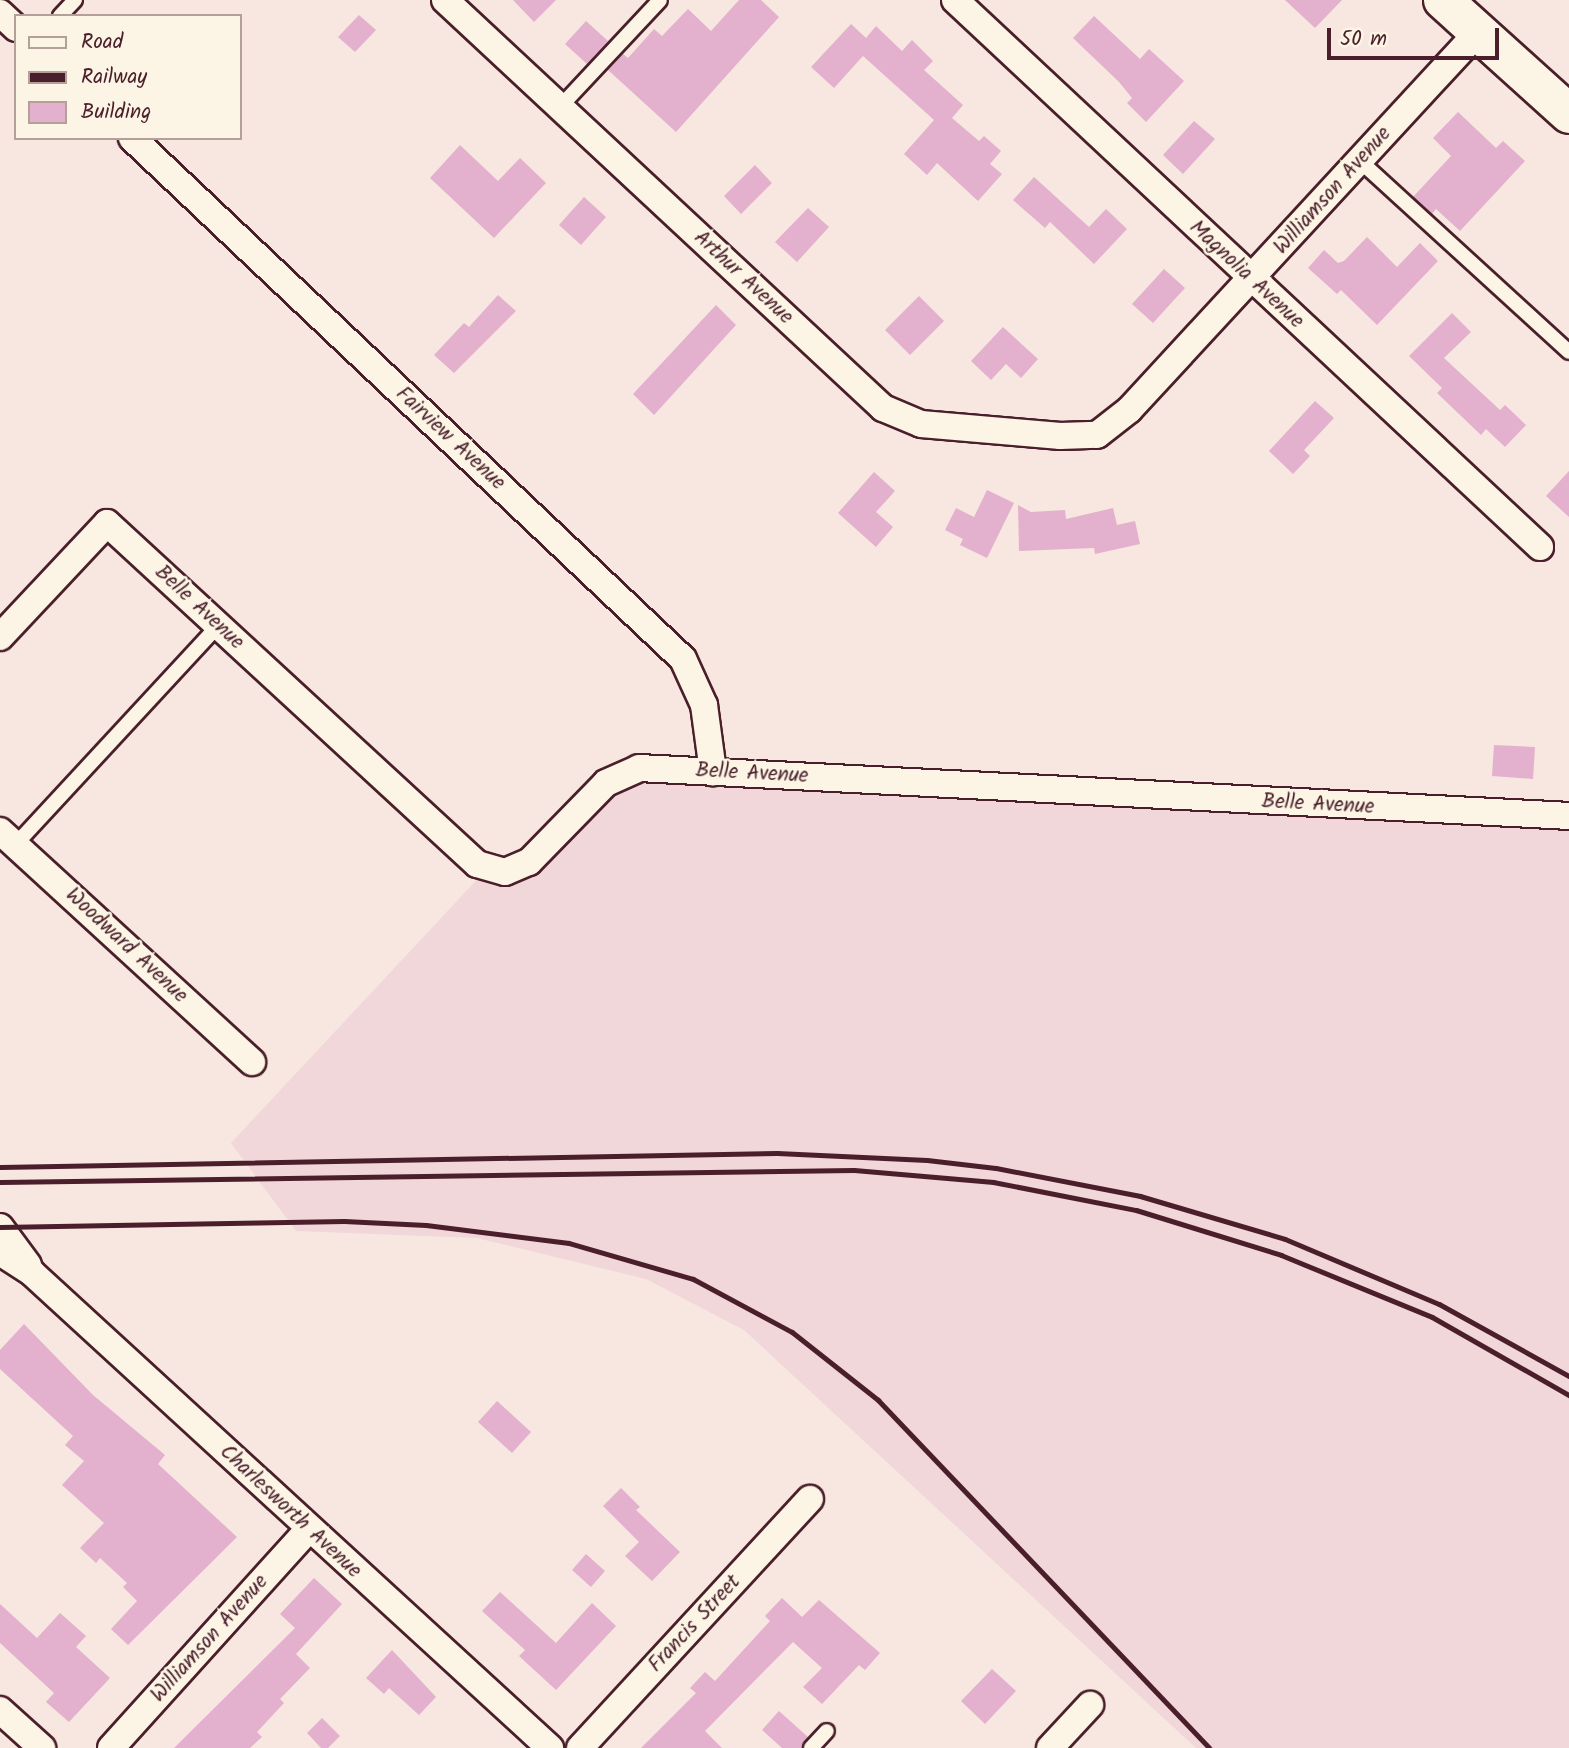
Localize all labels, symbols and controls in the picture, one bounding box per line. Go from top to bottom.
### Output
legend [14,14,242,140]
scale bar [1331,14,1502,58]
text: 50 m [1340,23,1387,56]
text: Road [81,26,123,59]
text: Railway [81,61,147,94]
text: Building [81,96,151,129]
street label: Williamson Avenue [1269,122,1397,260]
street label: Magnolia Avenue [1184,216,1308,334]
street label: Arthur Avenue [688,226,798,330]
street label: Fairview Avenue [390,382,510,496]
street label: Belle Avenue [149,560,249,656]
street label: Belle Avenue [695,758,809,790]
street label: Belle Avenue [1261,789,1375,821]
street label: Woodward Avenue [60,883,192,1009]
street label: Charlesworth Avenue [214,1440,366,1584]
street label: Williamson Avenue [146,1570,274,1708]
street label: Francis Street [644,1570,746,1678]

